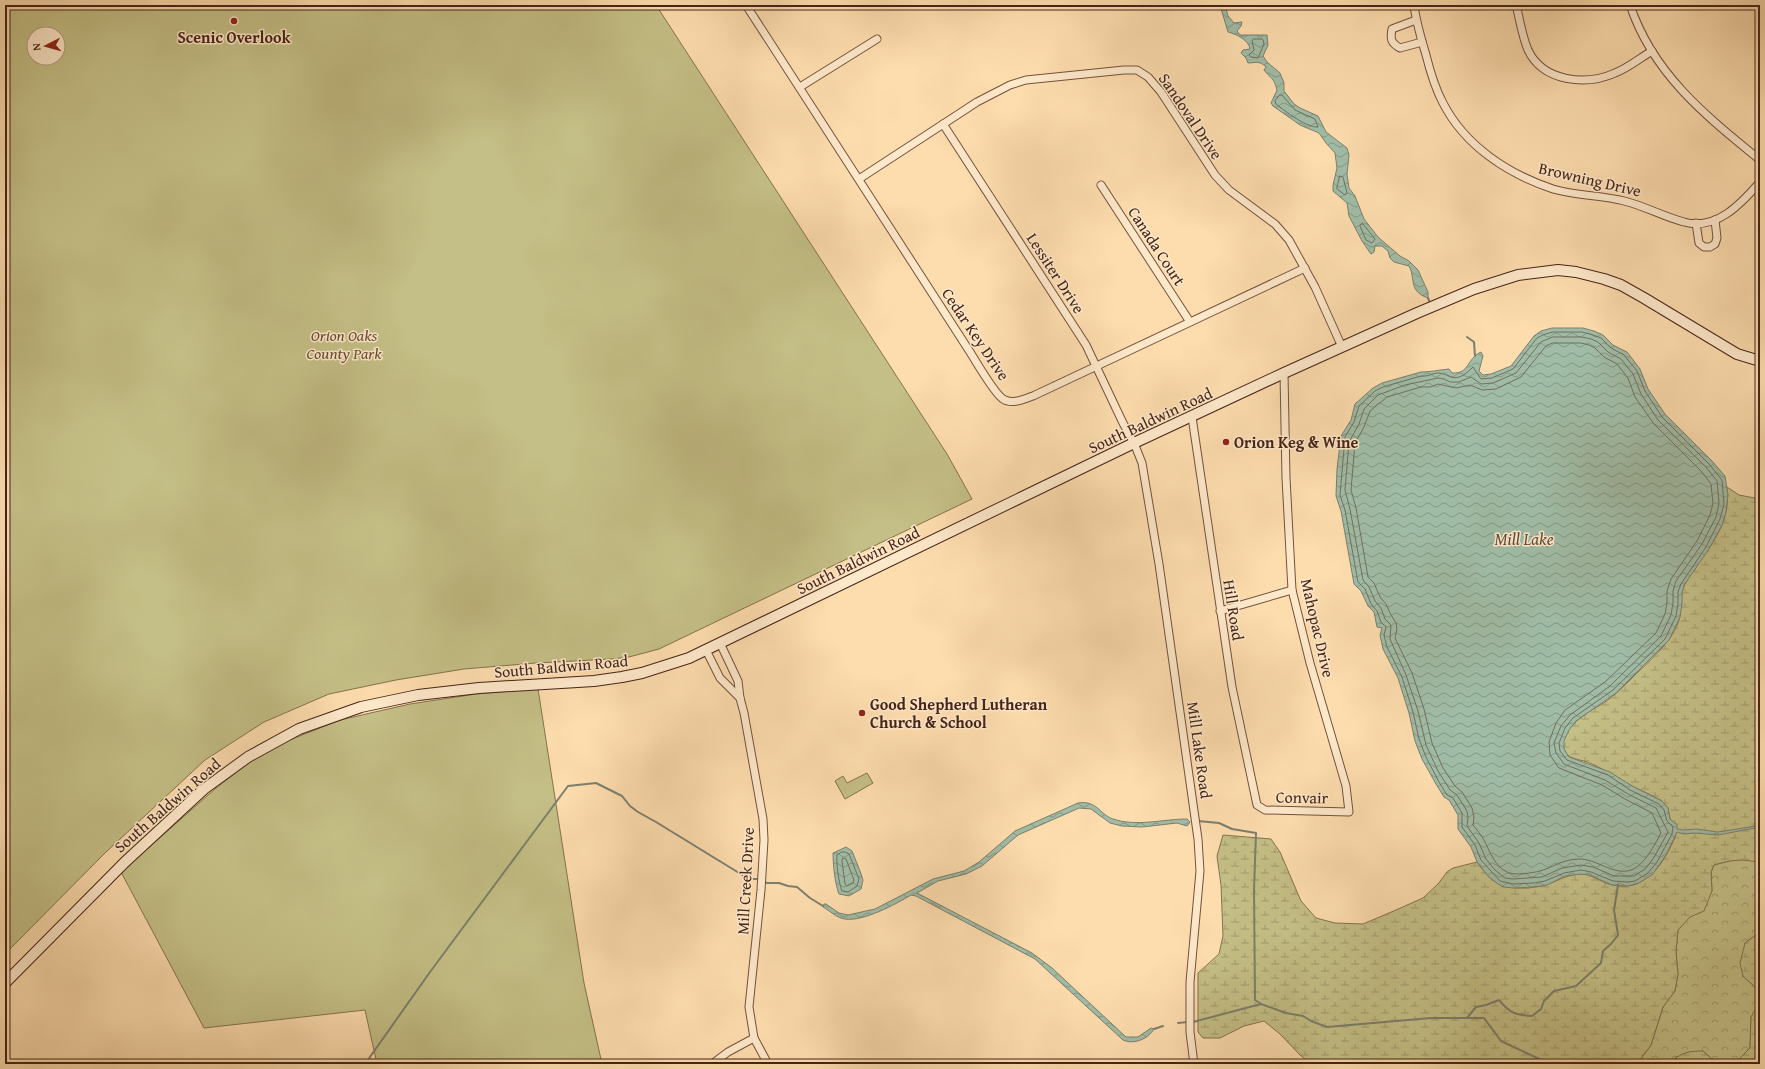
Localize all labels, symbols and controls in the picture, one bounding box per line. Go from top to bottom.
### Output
marker: Scenic Overlook [229,16,239,26]
place label: Scenic Overlook [177,25,291,49]
north arrow [26,26,66,66]
text: N [28,42,44,52]
street label: Sandoval Drive [1153,68,1229,164]
street label: Browning Drive [1536,156,1644,202]
street label: Canada Court [1122,202,1192,291]
street label: Lessiter Drive [1021,228,1091,318]
street label: Cedar Key Drive [936,283,1016,385]
park label: Orion Oaks County Park [306,323,382,365]
street label: South Baldwin Road [1084,381,1216,459]
place label: Orion Keg & Wine [1234,430,1359,454]
marker: Orion Keg & Wine [1221,437,1231,447]
street label: South Baldwin Road [792,520,924,600]
water label: Mill Lake [1494,526,1554,551]
street label: Mahopac Drive [1295,576,1341,680]
street label: Hill Road [1217,578,1251,643]
street label: South Baldwin Road [493,648,629,684]
place label: Good Shepherd Lutheran Church & School [870,692,1048,734]
street label: Mill Lake Road [1181,700,1219,801]
marker: Good Shepherd Lutheran Church & School [857,708,867,718]
street label: South Baldwin Road [108,752,226,858]
street label: Convair [1276,785,1329,809]
street label: Mill Creek Drive [730,827,760,935]

